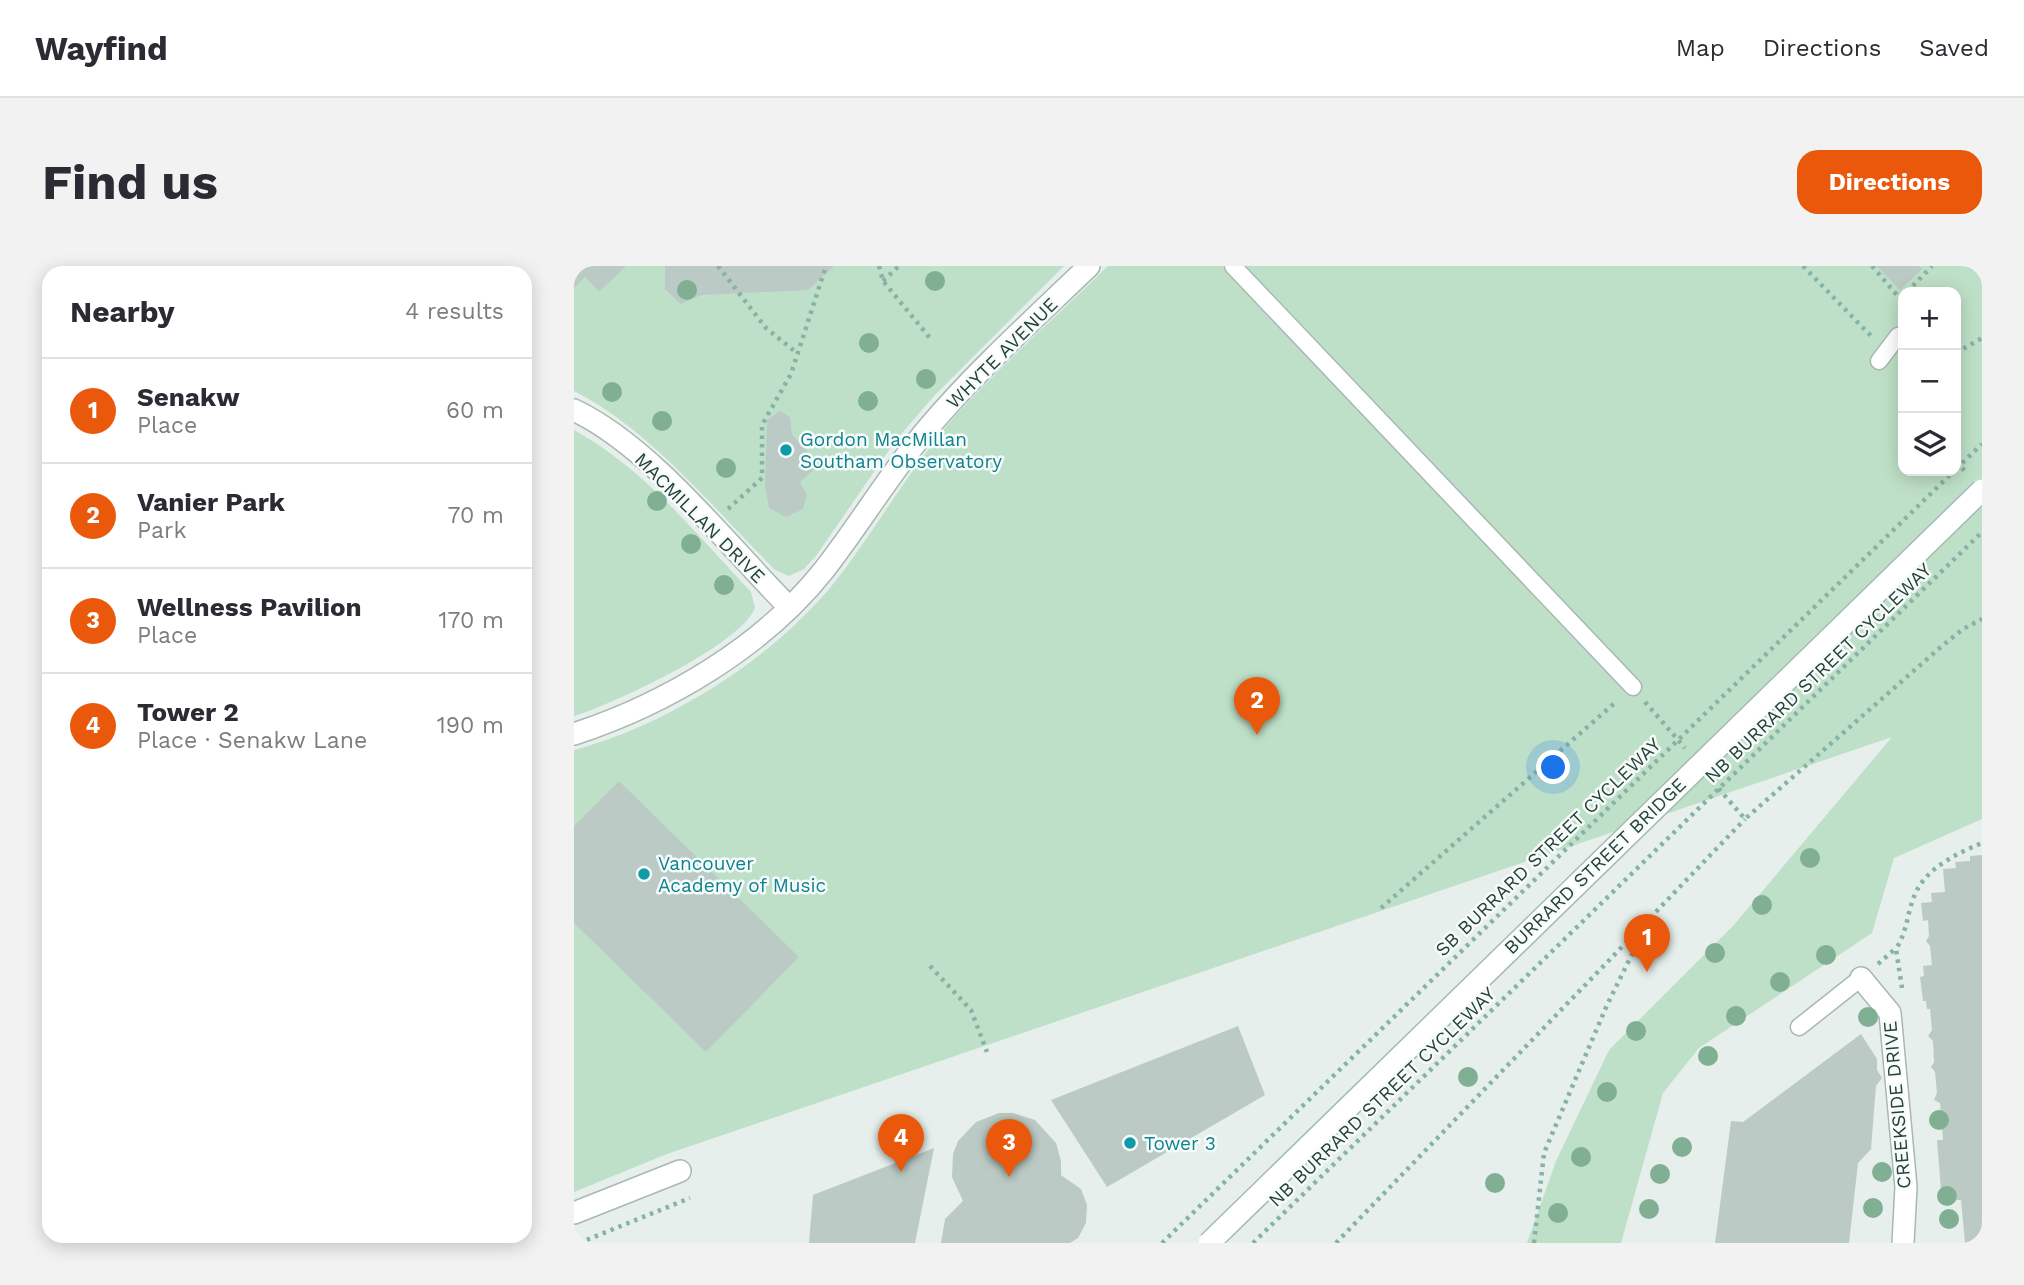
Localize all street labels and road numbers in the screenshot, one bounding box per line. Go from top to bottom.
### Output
street label: WHYTE AVENUE [942,293,1062,413]
street label: MACMILLAN DRIVE [630,448,770,588]
street label: NB BURRARD STREET CYCLEWAY [1700,558,1936,788]
street label: SB BURRARD STREET CYCLEWAY [1430,733,1666,961]
street label: BURRARD STREET BRIDGE [1499,773,1691,959]
street label: NB BURRARD STREET CYCLEWAY [1264,982,1500,1212]
street label: CREEKSIDE DRIVE [1878,1020,1916,1190]

